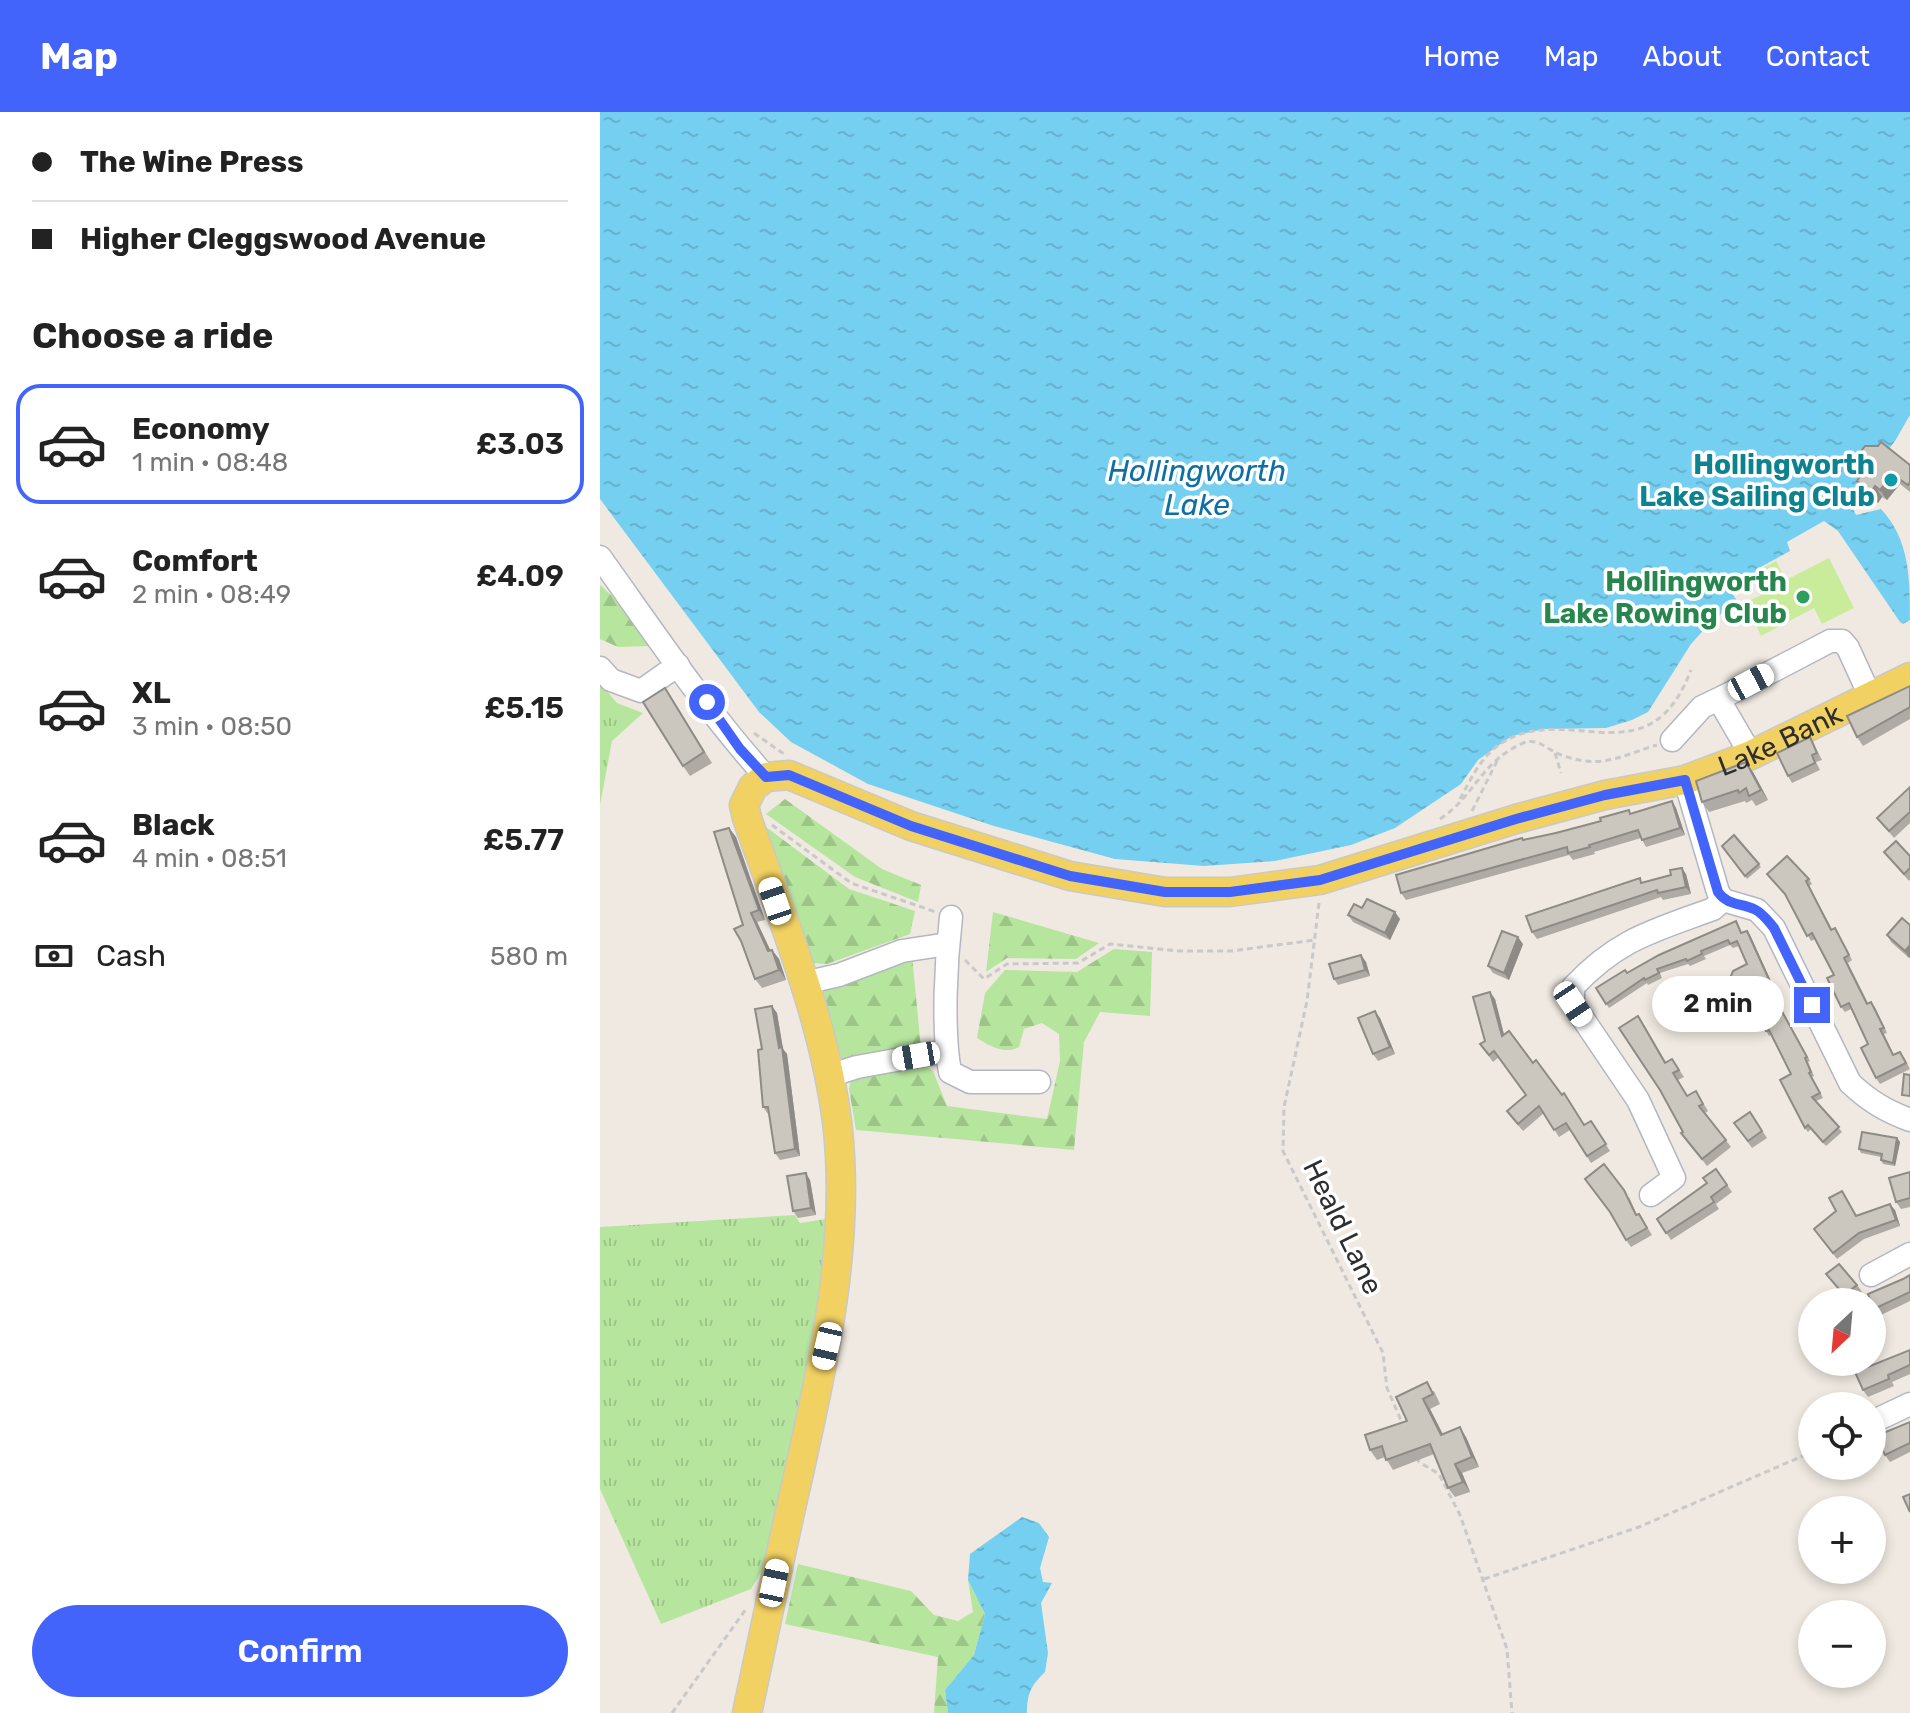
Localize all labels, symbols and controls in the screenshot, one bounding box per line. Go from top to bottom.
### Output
text: Map [40,33,118,79]
text: Home [1423,40,1500,73]
text: Map [1544,40,1598,73]
text: About [1642,40,1722,73]
text: Contact [1766,40,1870,73]
text: The Wine Press [80,144,304,180]
text: Higher Cleggswood Avenue [80,221,486,257]
text: Choose a ride [32,314,273,357]
icon: car [36,408,108,480]
text: Economy [132,411,270,447]
text: £3.03 [476,426,564,462]
text: 1 min · 08:48 [132,447,288,478]
place label: Hollingworth Lake Sailing Club [1639,448,1875,513]
water label: Hollingworth Lake [1108,453,1286,523]
marker: Hollingworth Lake Sailing Club [1882,471,1900,489]
icon: car [36,540,108,612]
text: Comfort [132,543,258,579]
text: £4.09 [476,558,564,594]
place label: Hollingworth Lake Rowing Club [1543,565,1787,630]
text: 2 min · 08:49 [132,579,291,610]
marker: Hollingworth Lake Rowing Club [1794,588,1812,606]
car [1724,660,1778,704]
icon: car [36,672,108,744]
text: XL [132,675,171,711]
route start [689,684,725,720]
text: £5.15 [484,690,564,726]
street label: Lake Bank [1713,696,1848,783]
text: 3 min · 08:50 [132,711,292,742]
icon: car [36,804,108,876]
text: Black [132,807,215,843]
text: £5.77 [483,822,564,858]
text: 4 min · 08:51 [132,843,287,874]
car [756,874,794,928]
icon: cash [32,934,76,978]
text: Cash [96,938,166,974]
text: 580 m [490,941,568,972]
car [1550,977,1596,1031]
callout: 2 min [1652,977,1784,1033]
route end [1794,987,1830,1023]
text: 2 min [1683,988,1753,1019]
car [890,1040,942,1072]
street label: Heald Lane [1296,1154,1390,1300]
north arrow [1798,1288,1886,1376]
map controls [1798,1288,1886,1688]
car [810,1320,844,1372]
button: locate [1798,1392,1886,1480]
button: + [1798,1496,1886,1584]
car [757,1557,791,1609]
button: − [1798,1600,1886,1688]
button: Confirm [32,1605,568,1697]

